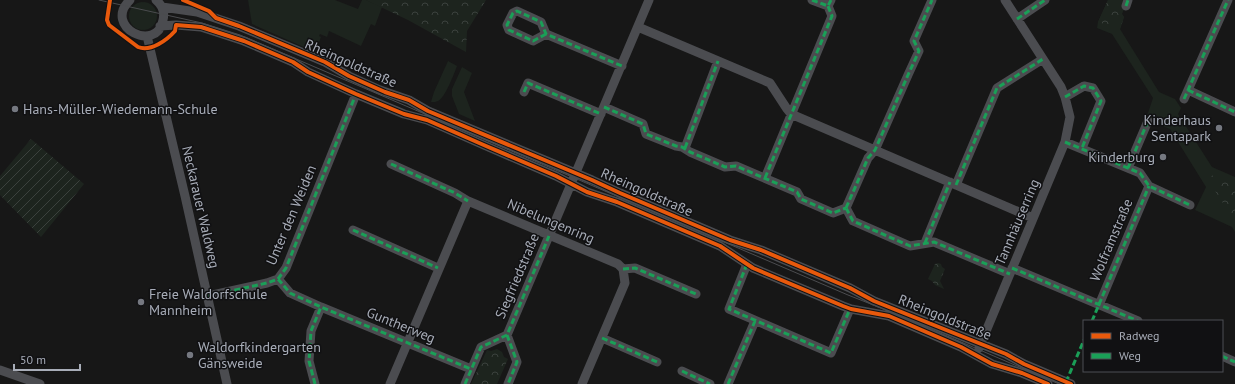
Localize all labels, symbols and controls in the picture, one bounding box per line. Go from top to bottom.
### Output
street label: Rheingoldstraße [302,35,400,91]
place label: Hans-Müller-Wiedemann-Schule [23,100,218,118]
marker: Hans-Müller-Wiedemann-Schule [10,104,20,114]
place label: Kinderhaus Sentapark [1144,111,1211,145]
marker: Kinderhaus Sentapark [1214,123,1224,133]
street label: Neckarauer Waldweg [178,144,224,270]
place label: Kinderburg [1088,148,1155,166]
marker: Kinderburg [1158,152,1168,162]
street label: Unter den Weiden [262,162,320,268]
street label: Rheingoldstraße [598,164,696,220]
street label: Tannhäuserring [991,176,1043,268]
street label: Nibelungenring [505,195,597,247]
street label: Wolframstraße [1086,196,1136,284]
street label: Siegfriedstraße [491,231,543,321]
place label: Freie Waldorfschule Mannheim [149,285,267,319]
street label: Rheingoldstraße [896,290,994,344]
marker: Freie Waldorfschule Mannheim [136,297,146,307]
street label: Guntherweg [364,303,438,347]
legend [1083,320,1223,372]
text: Radweg [1119,328,1160,343]
place label: Waldorfkindergarten Gänsweide [198,338,321,372]
scale bar [14,346,80,372]
text: Weg [1119,348,1141,363]
marker: Waldorfkindergarten Gänsweide [185,350,195,360]
text: 50 m [20,352,46,367]

